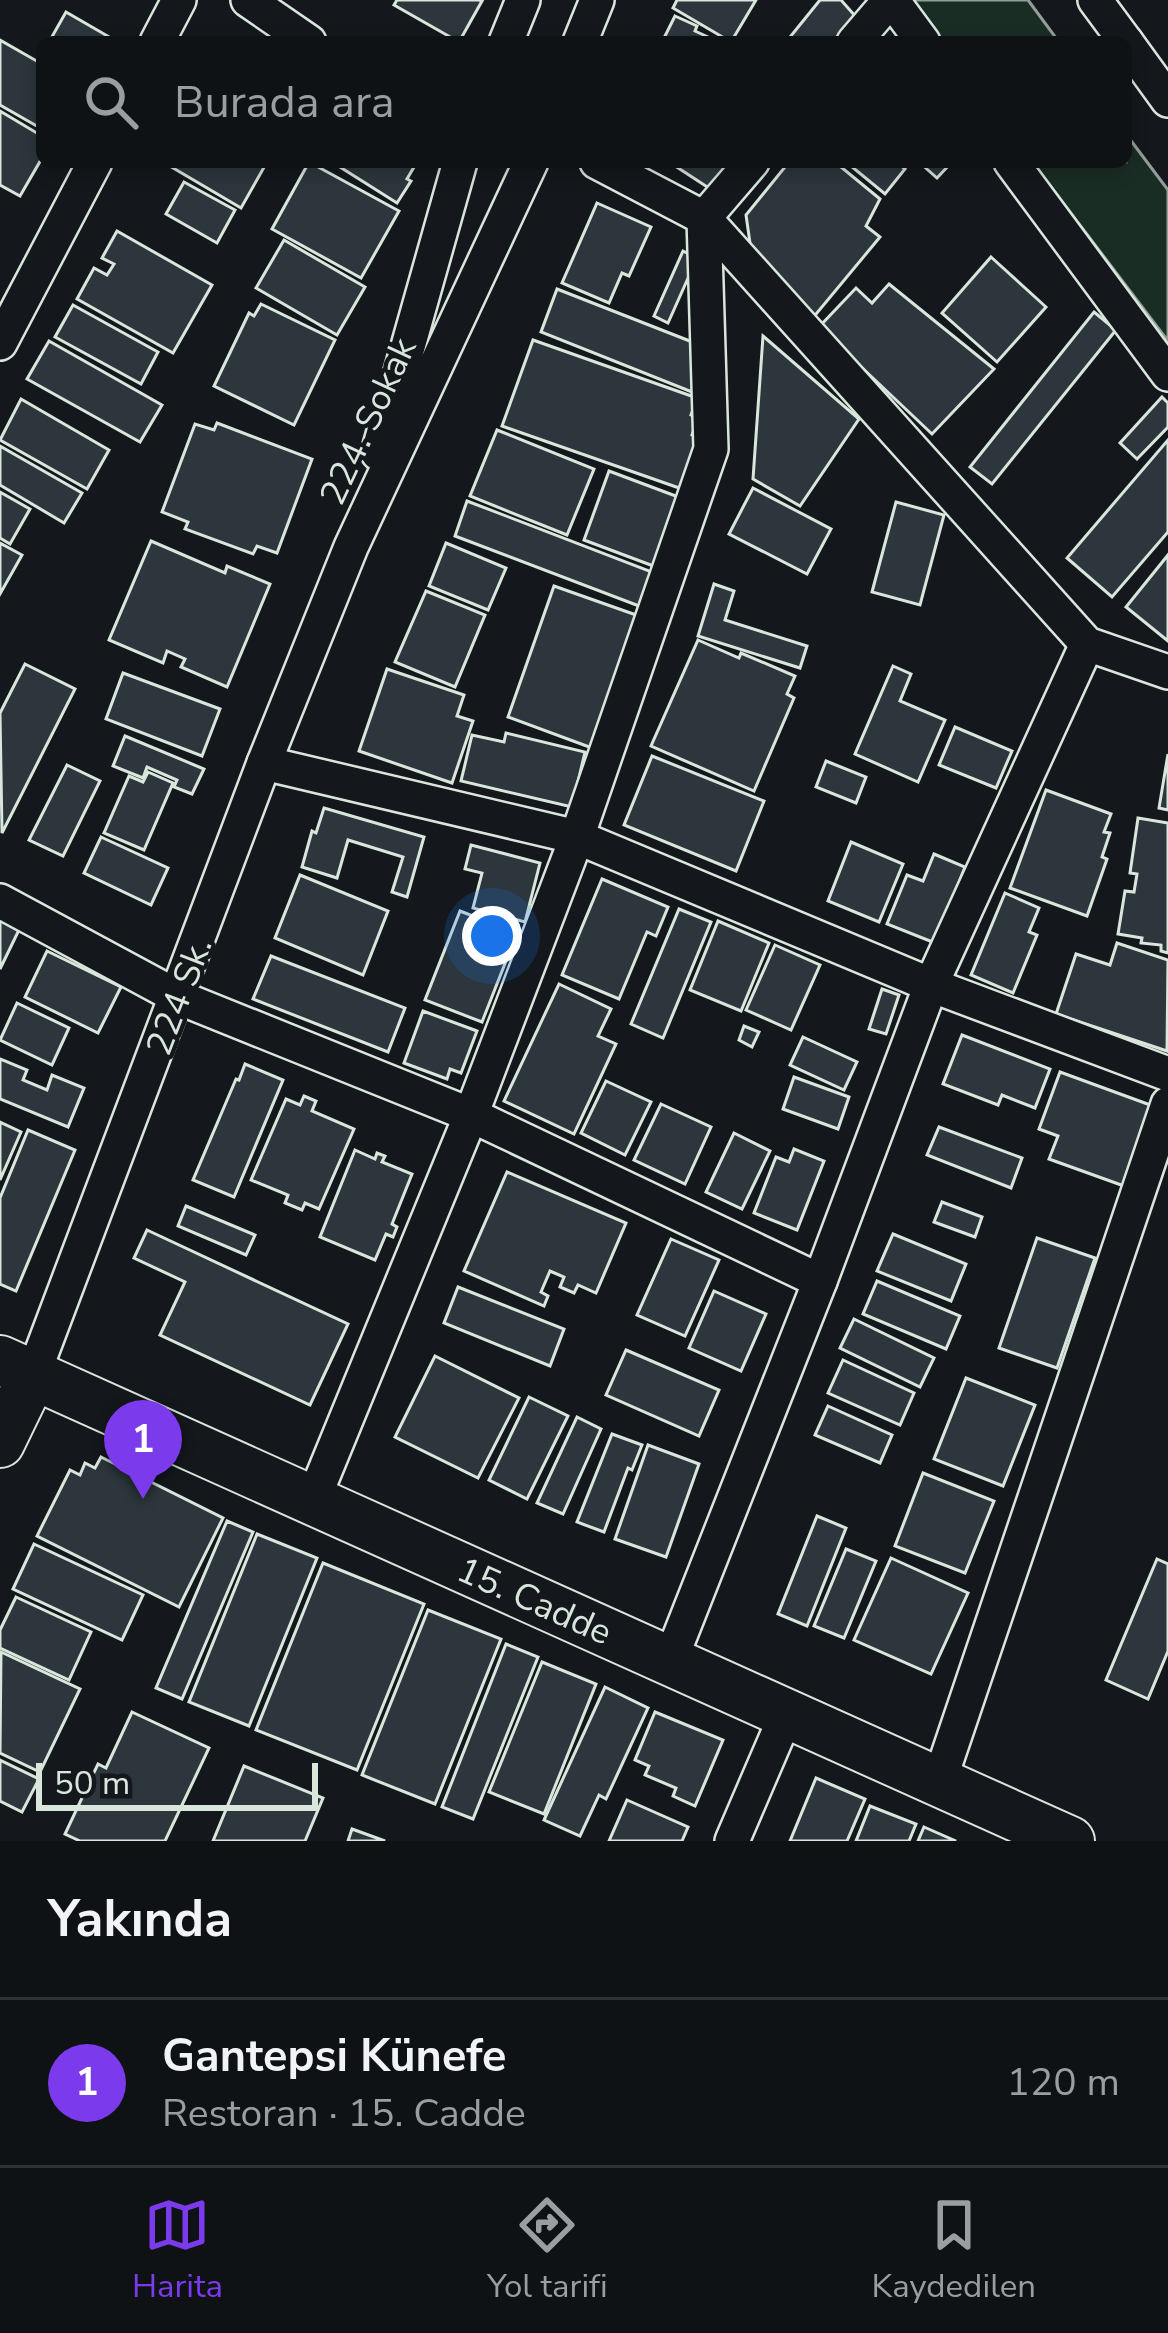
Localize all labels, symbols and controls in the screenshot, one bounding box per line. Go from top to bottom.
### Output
search box [36,36,1132,168]
icon: search [78,69,144,135]
text: Burada ara [174,72,395,133]
street label: 224. Sokak [308,329,429,513]
your location [462,906,522,966]
street label: 224 Sk. [135,930,224,1063]
pin: 1 [104,1400,182,1499]
street label: 15. Cadde [449,1546,620,1657]
scale bar [36,1757,318,1810]
text: 50 m [54,1761,130,1806]
text: Yakında [48,1884,232,1954]
text: Gantepsi Künefe [162,2026,506,2087]
text: 1 [75,2056,99,2109]
text: 120 m [1006,2056,1120,2109]
text: Restoran · 15. Cadde [162,2087,526,2140]
tab: Harita [132,2192,223,2309]
tab: Yol tarifi [487,2192,608,2309]
tab: Kaydedilen [872,2192,1036,2309]

